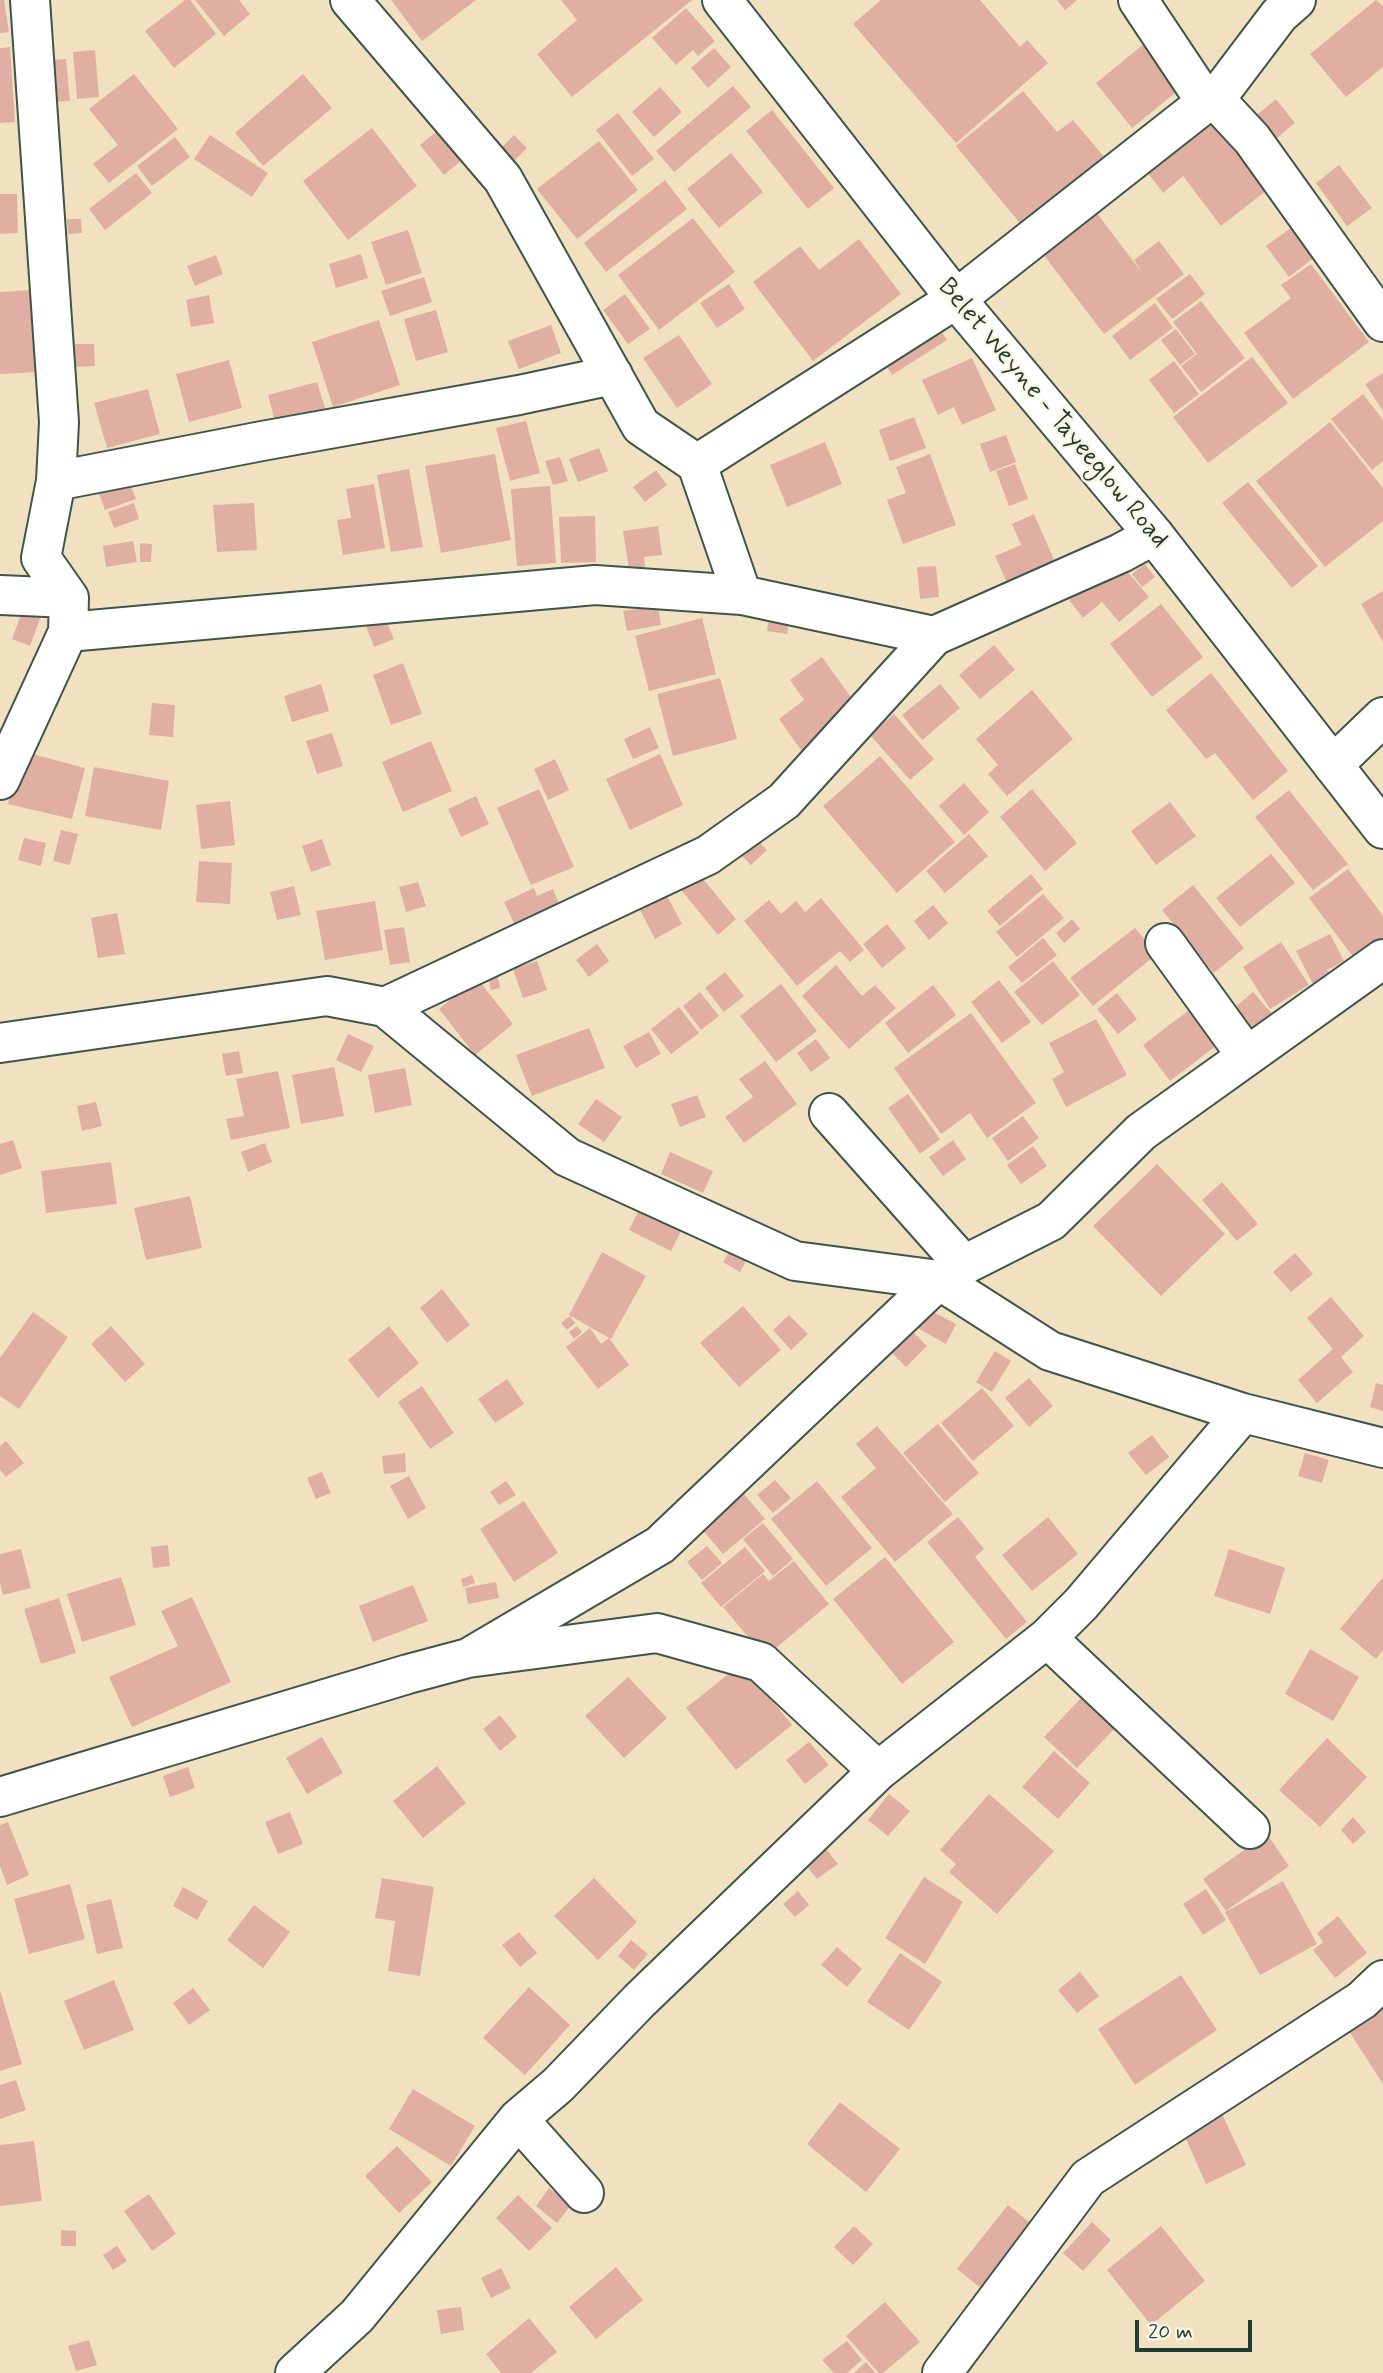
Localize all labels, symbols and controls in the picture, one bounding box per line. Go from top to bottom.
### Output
street label: Belet Weyne - Tayeeglow Road [930,273,1174,555]
scale bar [1138,2306,1255,2350]
text: 20 m [1148,2318,1193,2346]

